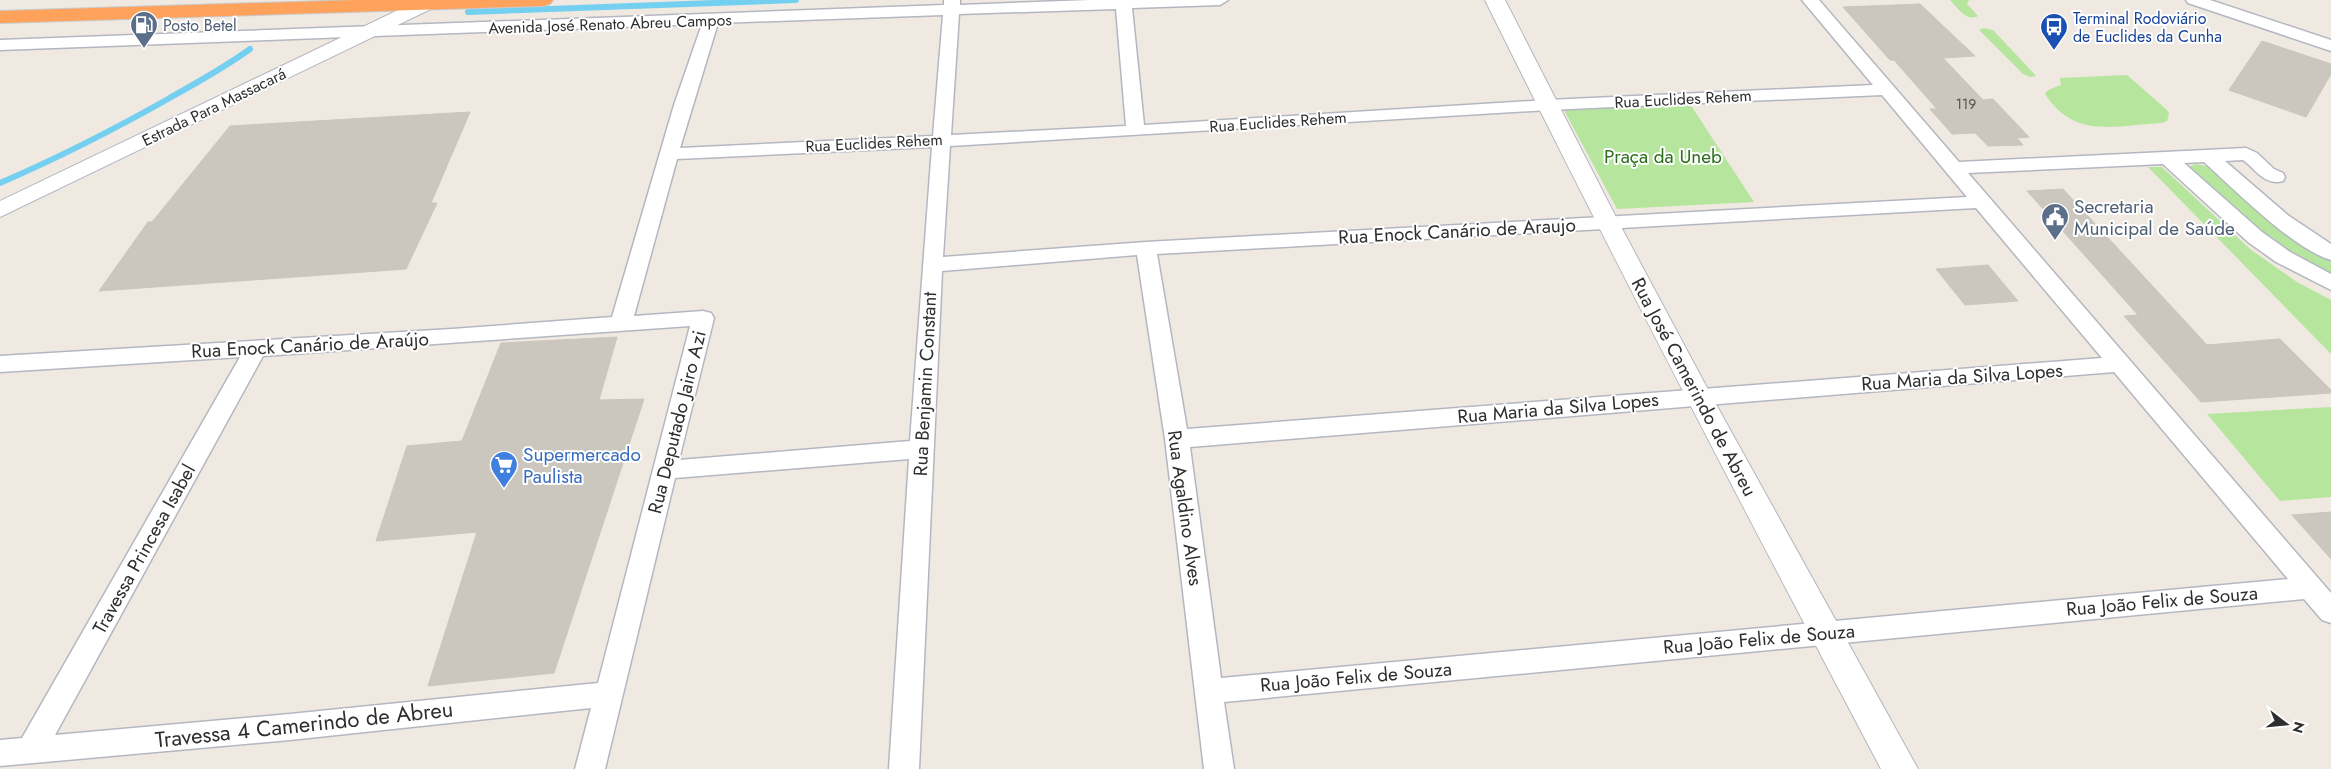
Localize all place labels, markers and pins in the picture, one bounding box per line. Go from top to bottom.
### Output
place label: Terminal Rodoviário de Euclides da Cunha [2073,7,2222,48]
fuel station icon: Posto Betel [129,10,159,49]
bus stop icon: Terminal Rodoviário de Euclides da Cunha [2039,12,2069,51]
place label: Posto Betel [163,14,237,37]
place label: Secretaria Municipal de Saúde [2074,193,2235,242]
public building icon: Secretaria Municipal de Saúde [2040,202,2070,241]
place label: Supermercado Paulista [523,441,641,490]
supermarket icon: Supermercado Paulista [489,450,519,489]

